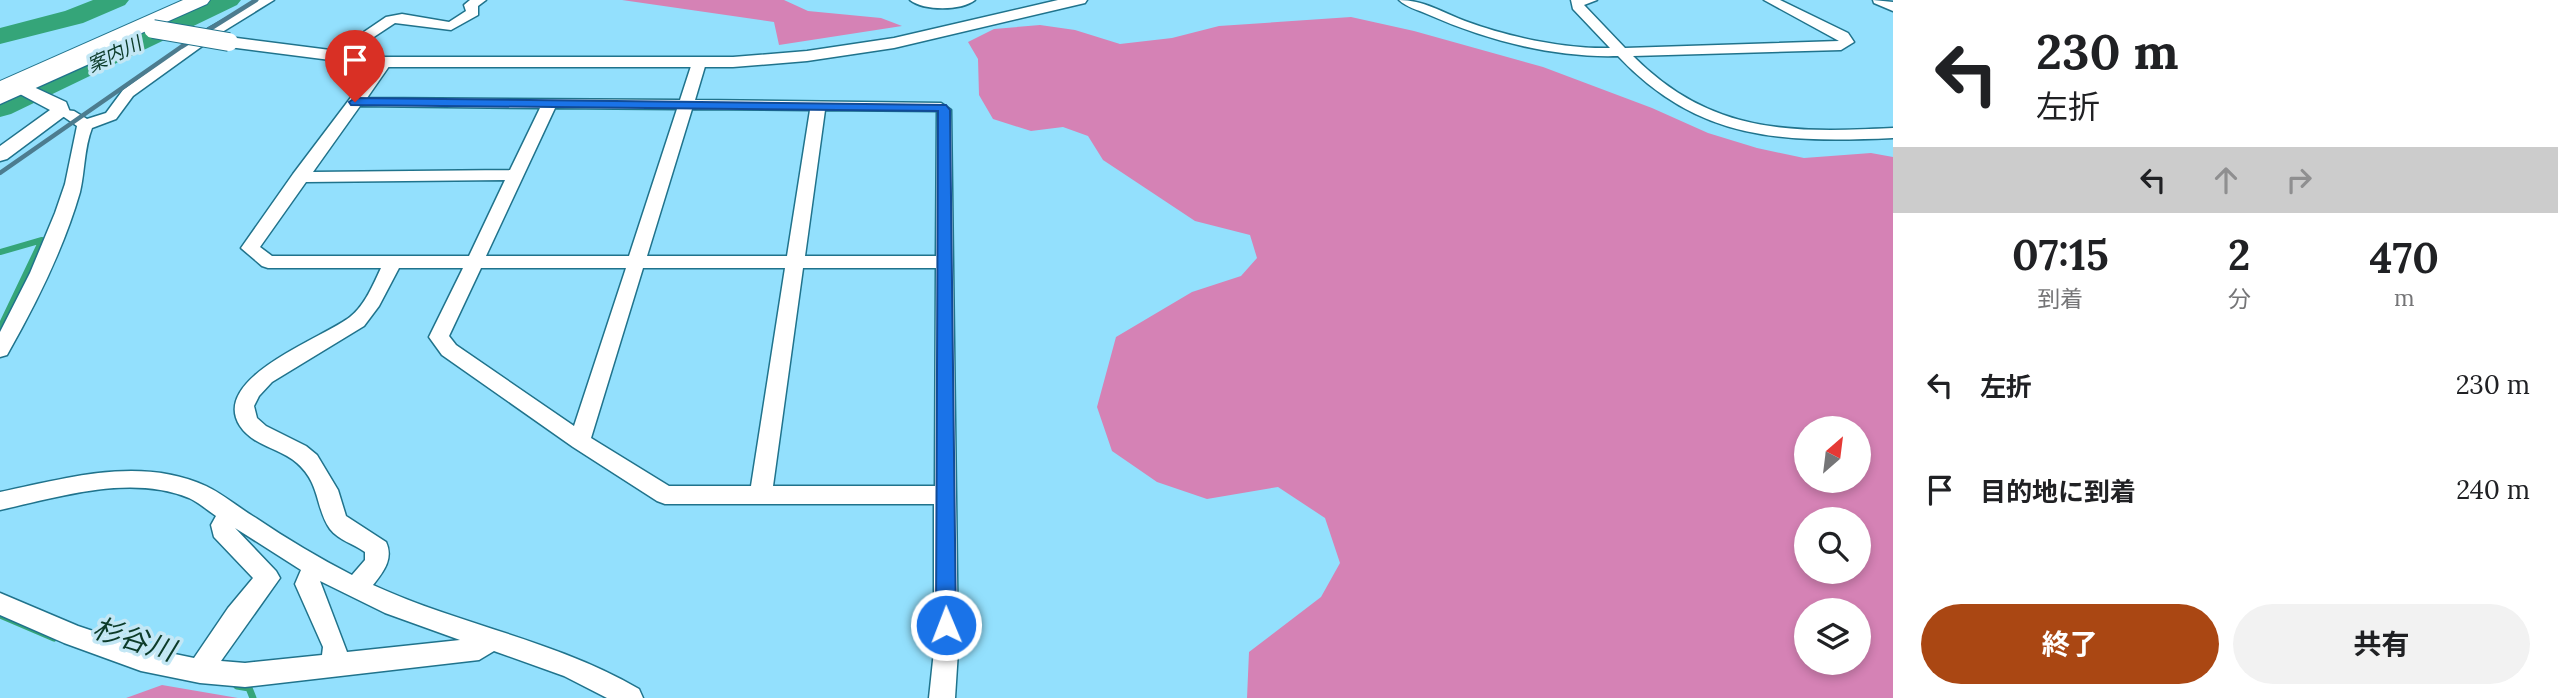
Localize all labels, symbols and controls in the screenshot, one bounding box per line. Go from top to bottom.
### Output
text: 230 m [2036,20,2179,82]
icon: left [1921,28,2012,119]
water label: 案内川 [83,30,147,77]
pin [325,30,385,102]
icon: arrive [336,41,374,79]
text: 左折 [2036,86,2100,127]
icon: left [2134,161,2172,199]
icon: ahead [2207,161,2245,199]
icon: right [2280,161,2318,199]
text: 07:15 [2012,228,2109,282]
text: 2 [2228,228,2250,282]
text: 470 [2370,231,2439,285]
text: m [2394,283,2415,312]
text: 到着 [2037,284,2083,313]
text: 分 [2228,284,2251,313]
icon: left [1921,366,1959,404]
text: 230 m [2456,368,2530,401]
text: 左折 [1980,370,2032,403]
north arrow [1794,416,1871,494]
map controls [1794,416,1871,675]
icon: arrive [1921,471,1959,509]
text: 240 m [2456,473,2530,506]
text: 目的地に到着 [1980,475,2136,508]
button: search [1794,507,1871,584]
position arrow [909,588,983,662]
button: layers [1794,598,1871,675]
button: 終了 [1921,604,2219,684]
button: 共有 [2233,604,2530,684]
water label: 杉谷川 [89,610,182,669]

